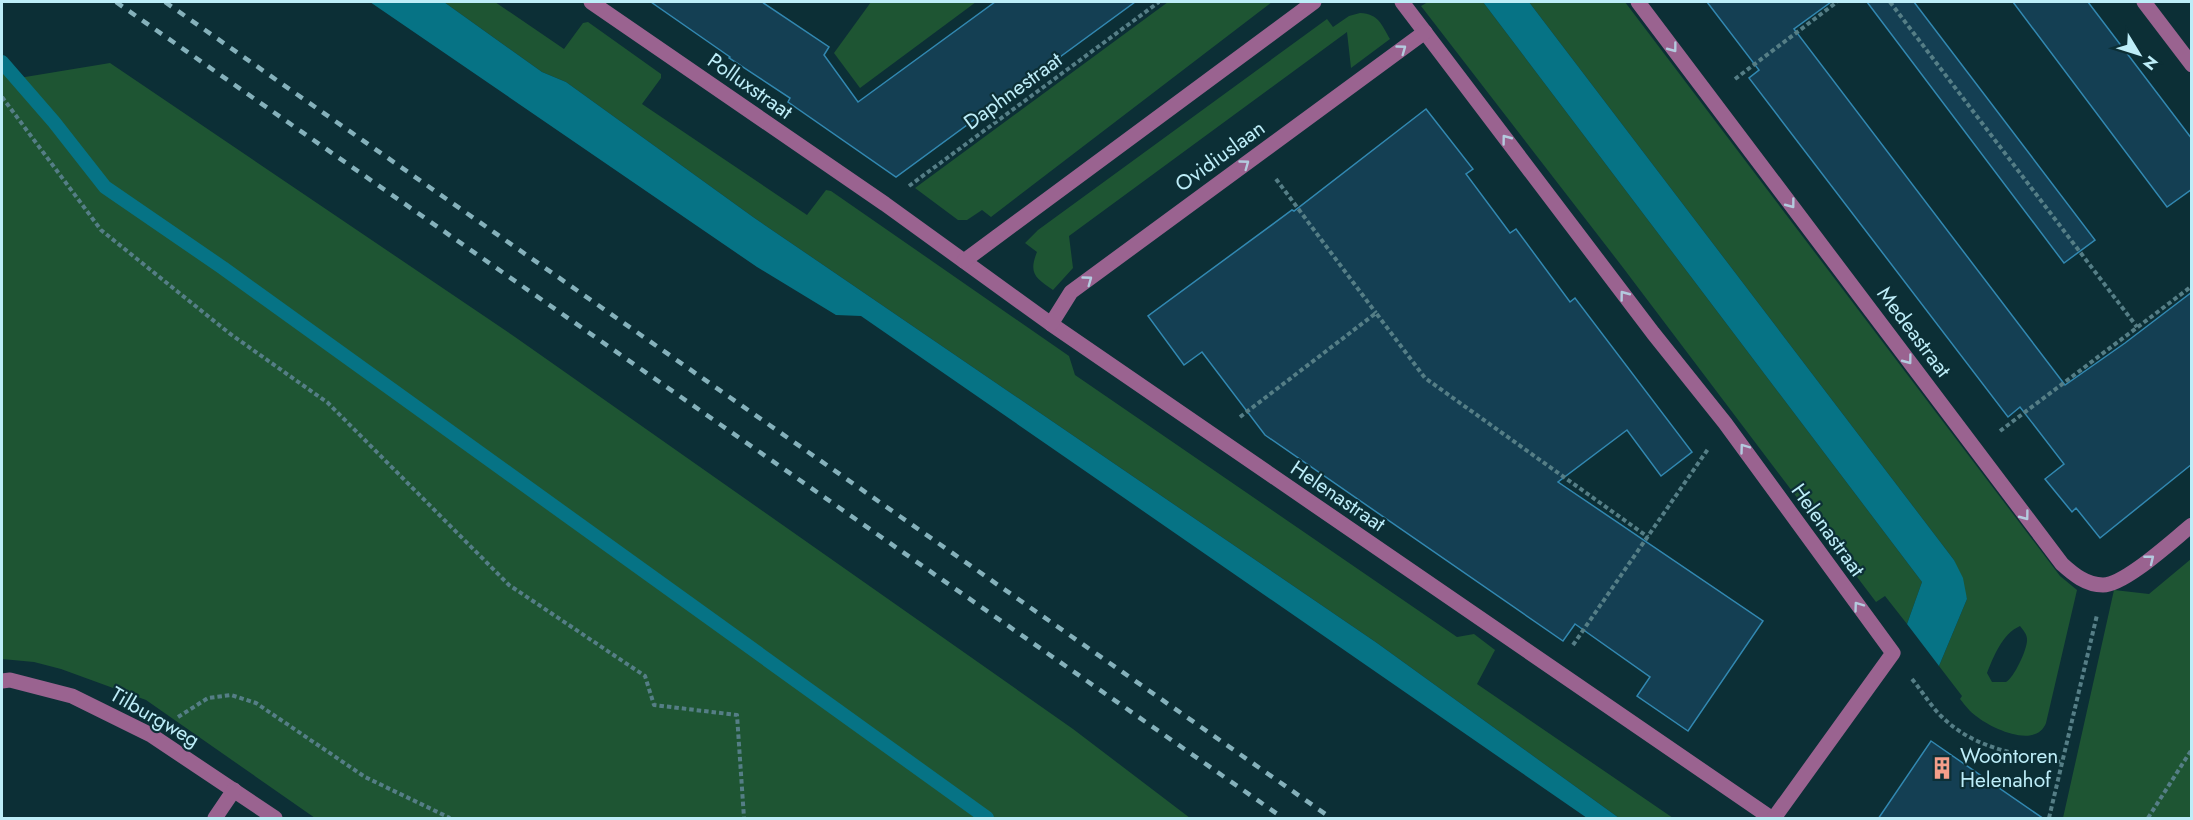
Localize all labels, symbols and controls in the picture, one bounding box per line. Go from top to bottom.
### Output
north arrow [2109,24,2169,84]
one-way arrow [1666,42,1677,53]
street label: Daphnestraat [958,45,1068,137]
one-way arrow [1396,45,1407,56]
street label: Polluxstraat [701,46,799,126]
text: N [2137,51,2163,75]
street label: Ovidiuslaan [1169,113,1271,199]
one-way arrow [1502,135,1513,146]
one-way arrow [1238,161,1249,172]
one-way arrow [1783,197,1794,208]
one-way arrow [1081,276,1092,287]
street label: Medeastraat [1870,280,1958,384]
one-way arrow [1620,290,1631,301]
one-way arrow [1901,353,1912,364]
one-way arrow [1740,444,1751,455]
street label: Helenastraat [1285,453,1391,539]
street label: Helenastraat [1784,477,1872,583]
one-way arrow [2018,509,2029,520]
one-way arrow [2143,555,2154,566]
one-way arrow [1854,602,1865,613]
street label: Tilburgweg [105,679,205,755]
place label: Woontoren Helenahof [1960,741,2058,795]
building icon: Woontoren Helenahof [1929,755,1955,781]

